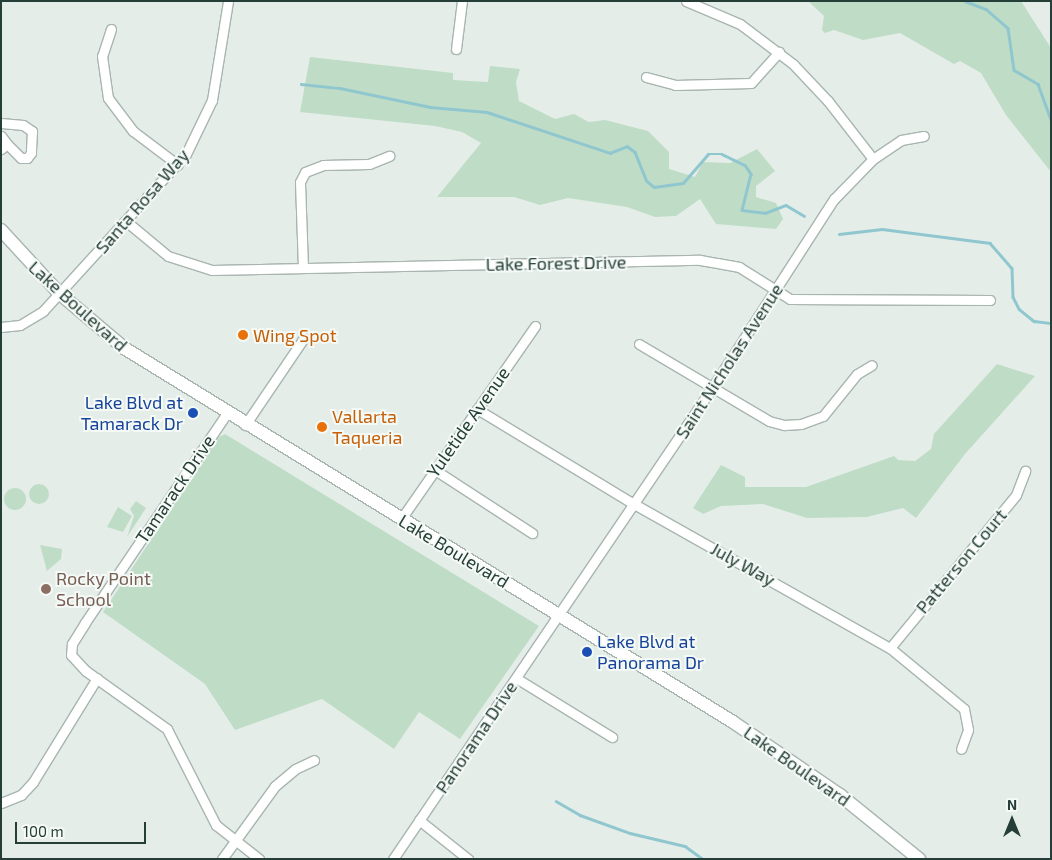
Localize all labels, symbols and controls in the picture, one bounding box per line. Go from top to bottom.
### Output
street label: Santa Rosa Way [91,144,193,258]
street label: Lake Forest Drive [485,251,627,275]
street label: Lake Boulevard [24,256,132,356]
street label: Saint Nicholas Avenue [671,279,787,443]
place label: Wing Spot [253,324,337,346]
marker: Wing Spot [237,329,249,341]
street label: Yuletide Avenue [422,362,514,482]
place label: Lake Blvd at Tamarack Dr [80,392,183,434]
place label: Vallarta Taqueria [332,406,402,448]
marker: Lake Blvd at Tamarack Dr [187,407,199,419]
marker: Vallarta Taqueria [316,421,328,433]
street label: Tamarack Drive [131,431,219,547]
street label: Patterson Court [911,504,1011,618]
street label: Lake Boulevard [395,510,513,592]
street label: July Way [707,537,779,591]
place label: Rocky Point School [56,568,151,610]
marker: Rocky Point School [40,583,52,595]
place label: Lake Blvd at Panorama Dr [597,631,704,674]
marker: Lake Blvd at Panorama Dr [581,646,593,658]
street label: Panorama Drive [431,677,521,797]
street label: Lake Boulevard [740,721,854,811]
north arrow [987,795,1037,845]
text: N [1007,796,1017,813]
scale bar [18,812,149,844]
text: 100 m [23,822,64,840]

